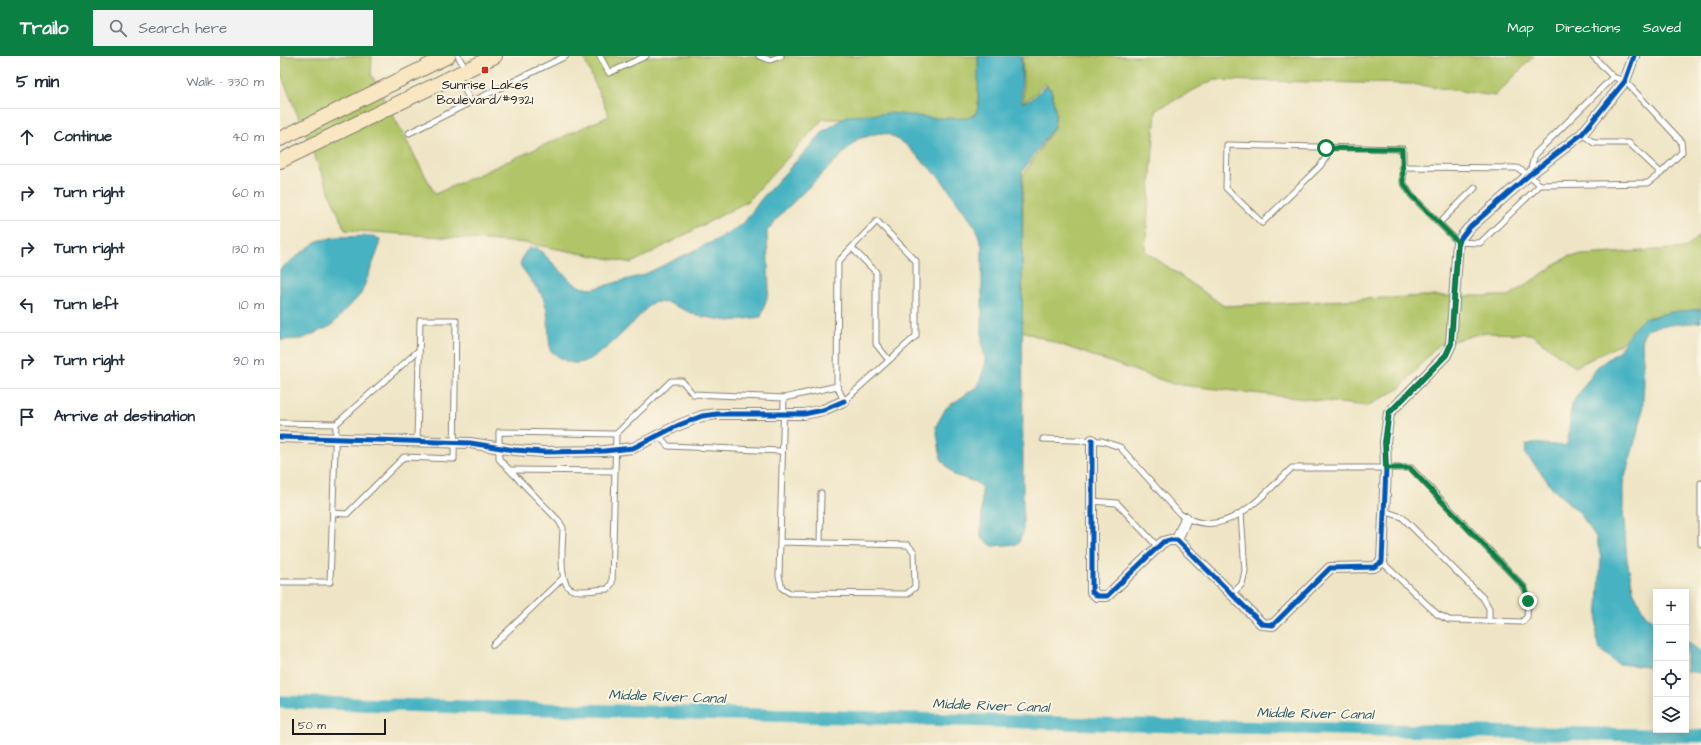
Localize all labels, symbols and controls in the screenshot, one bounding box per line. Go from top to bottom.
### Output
search box [93,10,373,46]
text: Trailo [20,15,69,42]
icon: search [107,17,129,39]
text: Search here [139,18,227,39]
text: Map [1507,18,1534,38]
text: Directions [1556,18,1621,38]
text: Saved [1643,18,1681,38]
marker: Sunrise Lakes Boulevard/#9321 [480,65,490,75]
text: 5 min [16,70,59,94]
text: Walk · 330 m [186,73,264,91]
place label: Sunrise Lakes Boulevard/#9321 [437,76,534,109]
icon: ahead [16,126,38,148]
text: Continue [54,126,112,147]
text: 40 m [232,128,264,146]
route start [1317,139,1335,157]
icon: right [16,182,38,204]
text: Turn right [54,182,125,203]
text: 60 m [232,184,264,202]
icon: right [16,238,38,260]
text: Turn right [54,238,125,259]
text: 130 m [232,240,264,258]
icon: left [16,294,38,316]
text: Turn left [54,294,118,315]
text: 10 m [239,296,264,314]
icon: right [16,350,38,372]
text: Turn right [54,350,125,371]
text: 90 m [233,352,264,370]
icon: arrive [16,406,38,428]
text: Arrive at destination [54,406,195,427]
map controls [1653,589,1689,733]
button: + [1653,589,1689,625]
route end [1519,592,1537,610]
button: − [1653,625,1689,661]
button: locate [1653,661,1689,697]
water label: Middle River Canal [608,685,728,709]
water label: Middle River Canal [932,694,1052,718]
button: layers [1653,697,1689,733]
water label: Middle River Canal [1256,703,1375,725]
scale bar [292,717,386,736]
text: 50 m [298,718,326,733]

